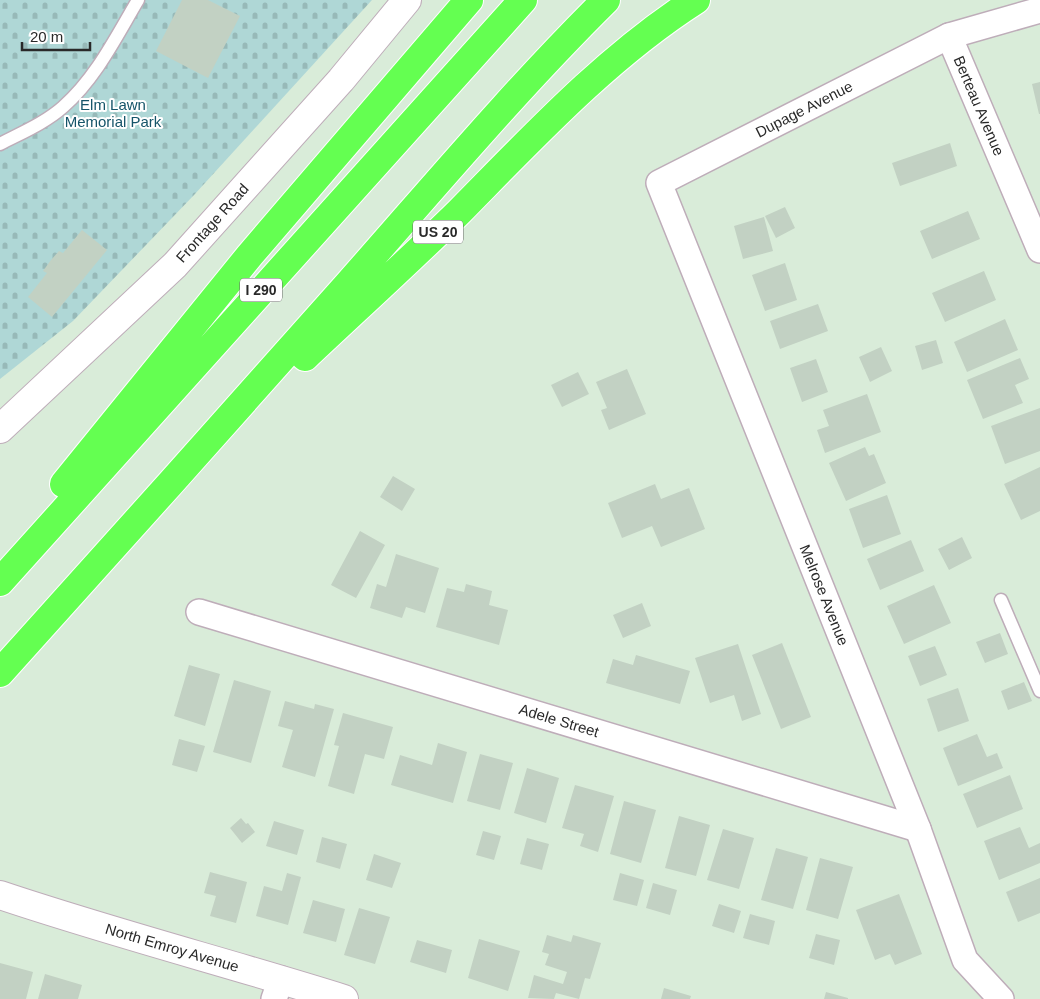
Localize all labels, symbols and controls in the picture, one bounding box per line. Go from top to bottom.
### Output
scale bar [22,20,90,52]
text: 20 m [30,28,63,45]
street label: Berteau Avenue [951,53,1008,158]
street label: Dupage Avenue [753,77,855,141]
park label: Elm Lawn Memorial Park [65,96,162,130]
street label: Frontage Road [172,180,252,266]
road number: US 20 [413,220,463,243]
road number: I 290 [240,278,282,302]
street label: Melrose Avenue [796,542,852,648]
street label: Adele Street [517,700,602,740]
street label: North Emroy Avenue [103,920,241,975]

